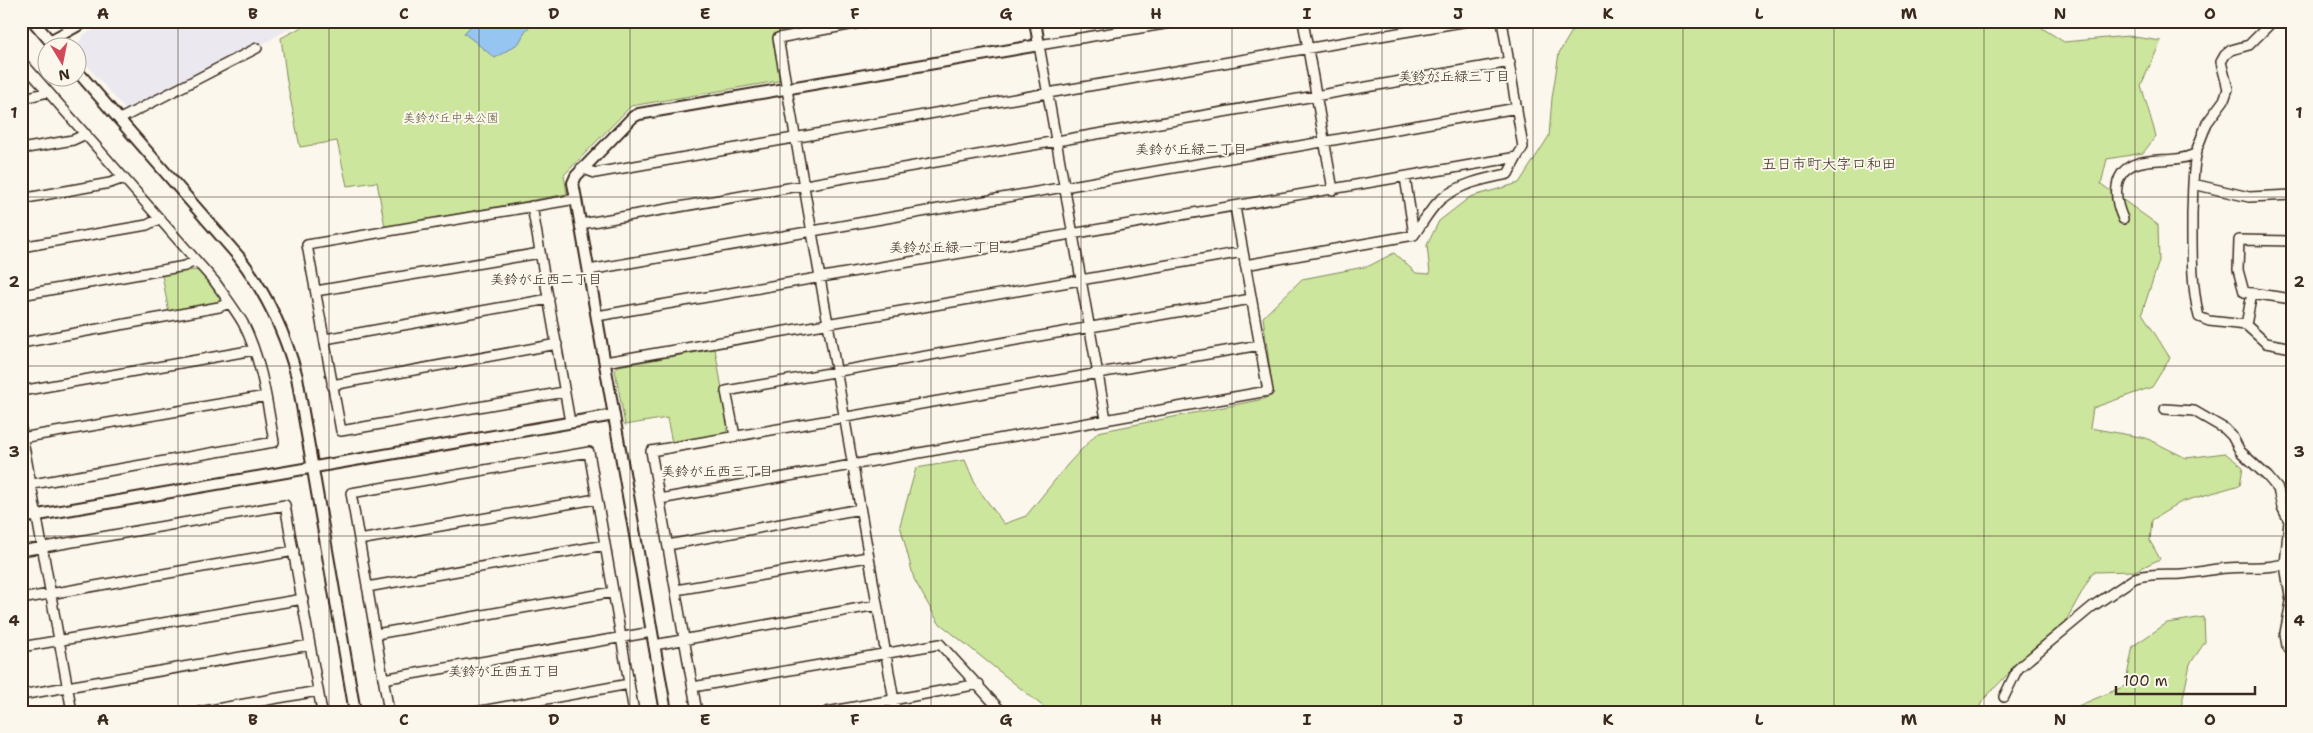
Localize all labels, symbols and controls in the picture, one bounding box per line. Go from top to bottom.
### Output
text: A [97,3,109,24]
text: B [248,3,258,24]
text: C [399,3,409,24]
text: D [548,3,560,24]
text: E [700,3,710,24]
text: F [850,3,860,24]
text: G [1000,3,1013,24]
text: H [1150,3,1162,24]
text: I [1303,3,1312,24]
text: J [1453,3,1463,24]
text: K [1603,3,1614,24]
text: L [1755,3,1764,24]
text: M [1901,3,1918,24]
text: N [2054,3,2066,24]
text: O [2204,3,2216,24]
north arrow [38,38,88,88]
text: N [57,65,71,85]
district label: 美鈴が丘緑三丁目 [1398,67,1510,85]
text: 1 [10,102,18,123]
text: 1 [2295,102,2303,123]
park label: 美鈴が丘中央公園 [403,110,499,126]
district label: 美鈴が丘緑二丁目 [1135,140,1247,158]
district label: 五日市町大字口和田 [1761,154,1897,174]
district label: 美鈴が丘緑一丁目 [889,238,1001,256]
district label: 美鈴が丘西二丁目 [490,270,602,288]
text: 2 [8,271,20,292]
text: 2 [2293,271,2305,292]
text: 3 [8,441,20,462]
text: 3 [2293,441,2305,462]
district label: 美鈴が丘西三丁目 [661,462,773,480]
text: 4 [8,610,20,631]
text: 4 [2293,610,2305,631]
district label: 美鈴が丘西五丁目 [448,662,560,680]
scale bar [2116,663,2254,695]
text: 100 m [2123,671,2168,691]
text: A [97,709,109,730]
text: B [248,709,258,730]
text: C [399,709,409,730]
text: D [548,709,560,730]
text: E [700,709,710,730]
text: F [850,709,860,730]
text: G [1000,709,1013,730]
text: H [1150,709,1162,730]
text: I [1303,709,1312,730]
text: J [1453,709,1463,730]
text: K [1603,709,1614,730]
text: L [1755,709,1764,730]
text: M [1901,709,1918,730]
text: N [2054,709,2066,730]
text: O [2204,709,2216,730]

